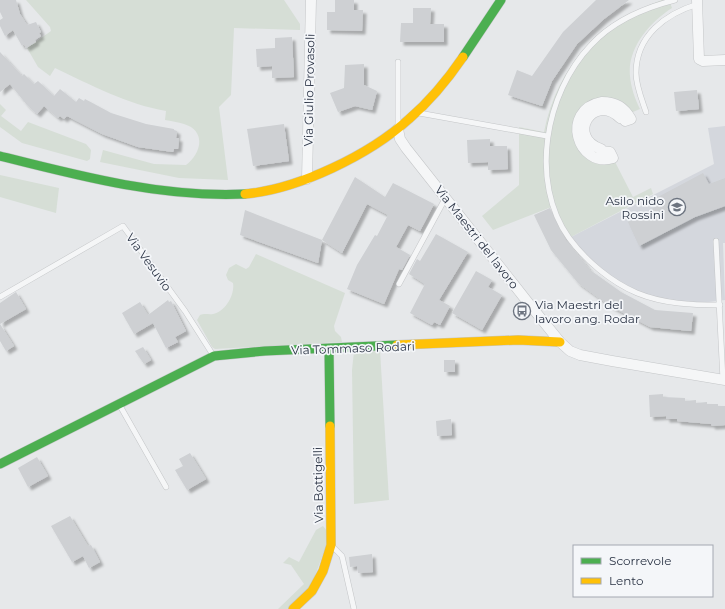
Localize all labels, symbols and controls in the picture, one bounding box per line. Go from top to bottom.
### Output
street label: Via Giulio Provasoli [301,33,317,147]
street label: Via Maestri del lavoro [432,182,522,292]
place label: Asilo nido Rossini [605,193,664,222]
school or university icon: Asilo nido Rossini [667,197,687,217]
street label: Via Vesuvio [123,230,175,294]
place label: Via Maestri del lavoro ang. Rodar [535,297,640,326]
bus stop icon: Via Maestri del lavoro ang. Rodar [512,301,532,321]
street label: Via Tommaso Rodari [291,338,415,358]
street label: Via Bottigelli [310,447,326,523]
legend [573,545,713,597]
text: Scorrevole [609,553,671,568]
text: Lento [609,573,644,588]

